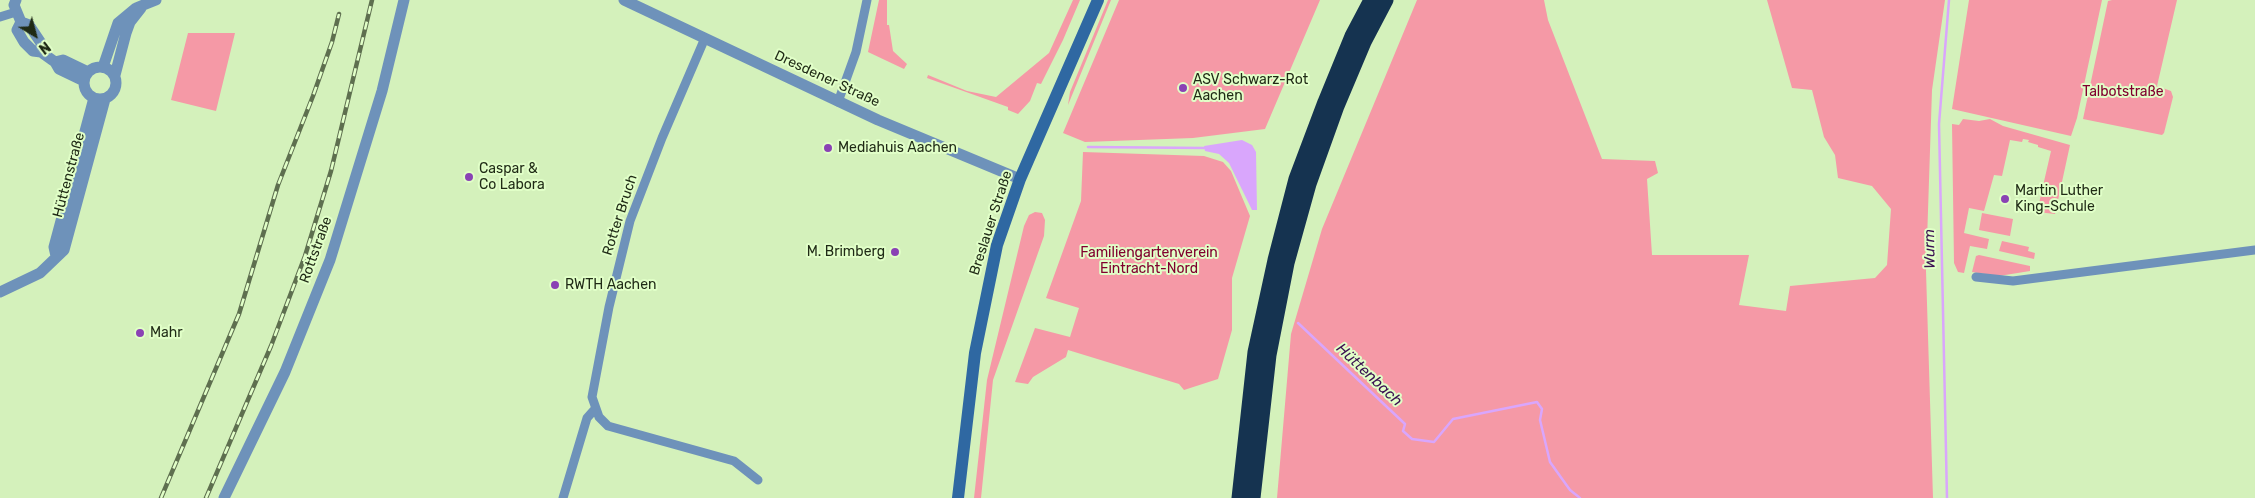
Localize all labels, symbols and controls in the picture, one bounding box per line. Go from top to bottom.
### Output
north arrow [10,10,60,60]
text: N [35,38,53,57]
street label: Dresdener Straße [772,47,882,111]
place label: ASV Schwarz-Rot Aachen [1193,72,1308,104]
marker: ASV Schwarz-Rot Aachen [1177,82,1189,94]
park label: Talbotstraße [2082,84,2164,100]
street label: Hüttenstraße [50,131,88,219]
place label: Mediahuis Aachen [838,140,957,156]
marker: Mediahuis Aachen [822,142,834,154]
place label: Caspar & Co Labora [479,161,545,193]
street label: Breslauer Straße [966,169,1016,277]
marker: Caspar & Co Labora [463,171,475,183]
street label: Rotter Bruch [599,172,641,258]
place label: Martin Luther King-Schule [2015,183,2103,216]
marker: Martin Luther King-Schule [1999,193,2011,205]
street label: Rottstraße [296,214,336,286]
water label: Wurm [1921,229,1939,269]
place label: M. Brimberg [807,244,885,260]
park label: Familiengartenverein Eintracht-Nord [1080,245,1218,278]
marker: M. Brimberg [889,246,901,258]
place label: RWTH Aachen [565,277,656,293]
marker: RWTH Aachen [549,279,561,291]
place label: Mahr [150,325,183,341]
marker: Mahr [134,327,146,339]
water label: Hüttenbach [1332,340,1406,410]

